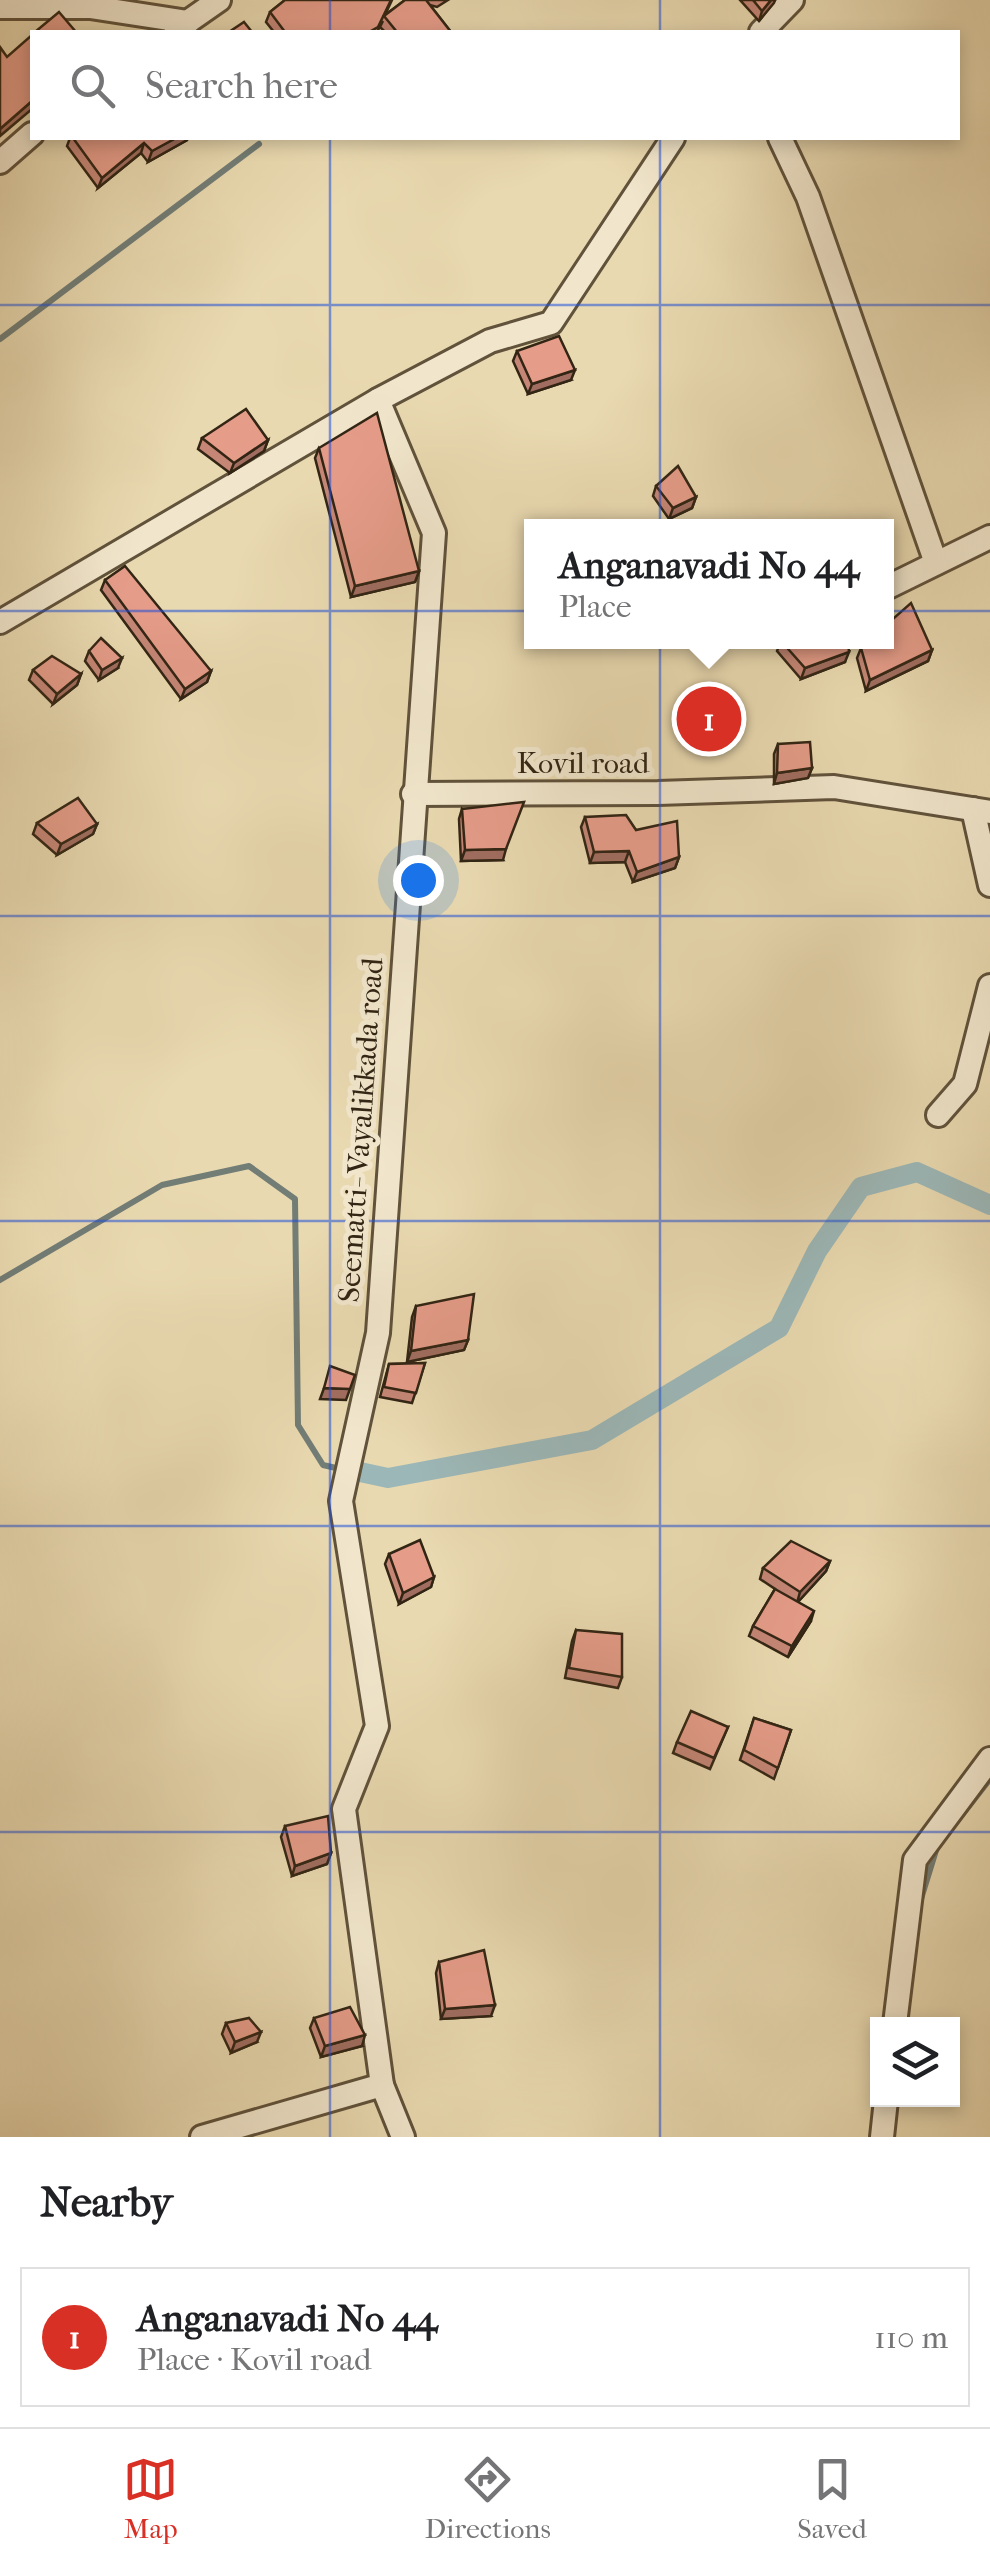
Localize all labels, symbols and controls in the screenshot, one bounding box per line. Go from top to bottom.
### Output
search box [30,30,960,140]
icon: search [65,58,120,113]
text: Search here [145,63,338,108]
popup [524,519,894,649]
text: Anganavadi No 44 [559,543,859,588]
text: Place [559,588,632,625]
pin: 1 [676,682,742,756]
street label: Kovil road [517,746,650,781]
your location [393,855,444,906]
street label: Seematti- Vayalikkada road [331,956,391,1304]
map controls [870,2017,960,2107]
button: layers [870,2017,960,2107]
text: Nearby [40,2178,172,2227]
text: Anganavadi No 44 [137,2296,437,2341]
text: 1 [69,2319,80,2356]
text: 110 m [874,2319,948,2356]
text: Place · Kovil road [137,2341,372,2378]
tab: Map [123,2452,178,2545]
tab: Directions [425,2452,551,2545]
tab: Saved [797,2452,867,2545]

